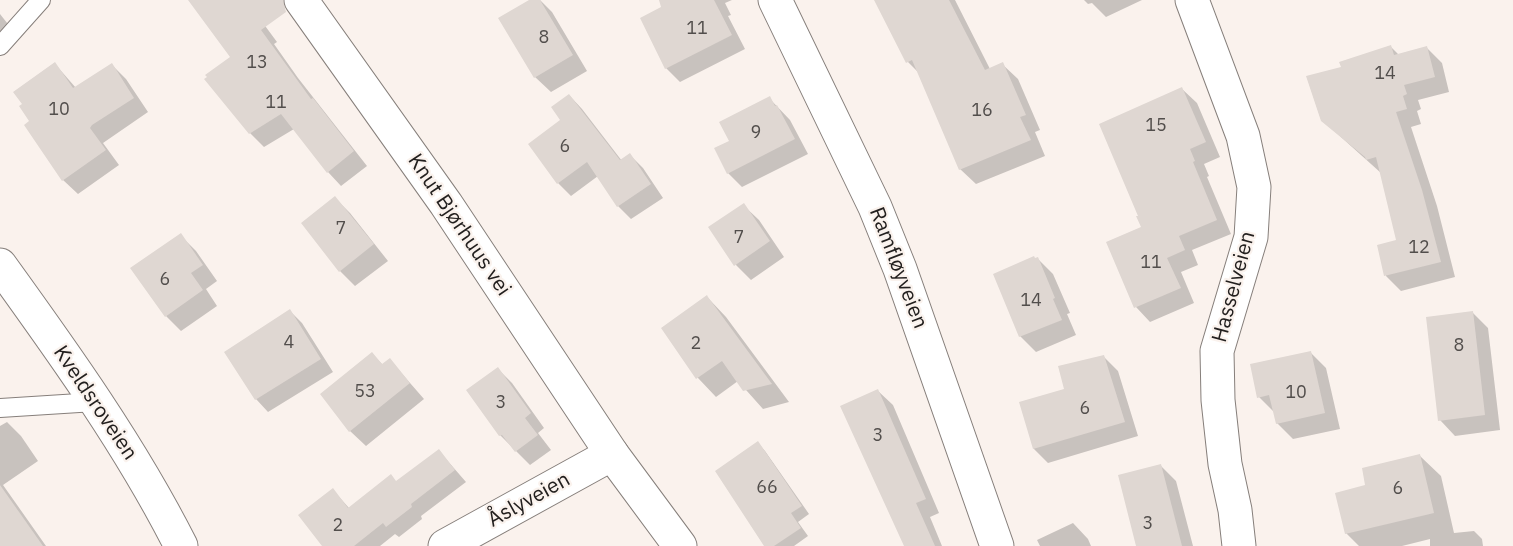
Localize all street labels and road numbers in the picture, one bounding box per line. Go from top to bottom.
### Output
street label: Knut Bjørhuus vei [402,149,516,301]
street label: Ramfløyveien [863,204,933,332]
street label: Hasselveien [1207,229,1261,345]
street label: Kveldsroveien [48,341,142,465]
street label: Åslyveien [484,467,574,533]

